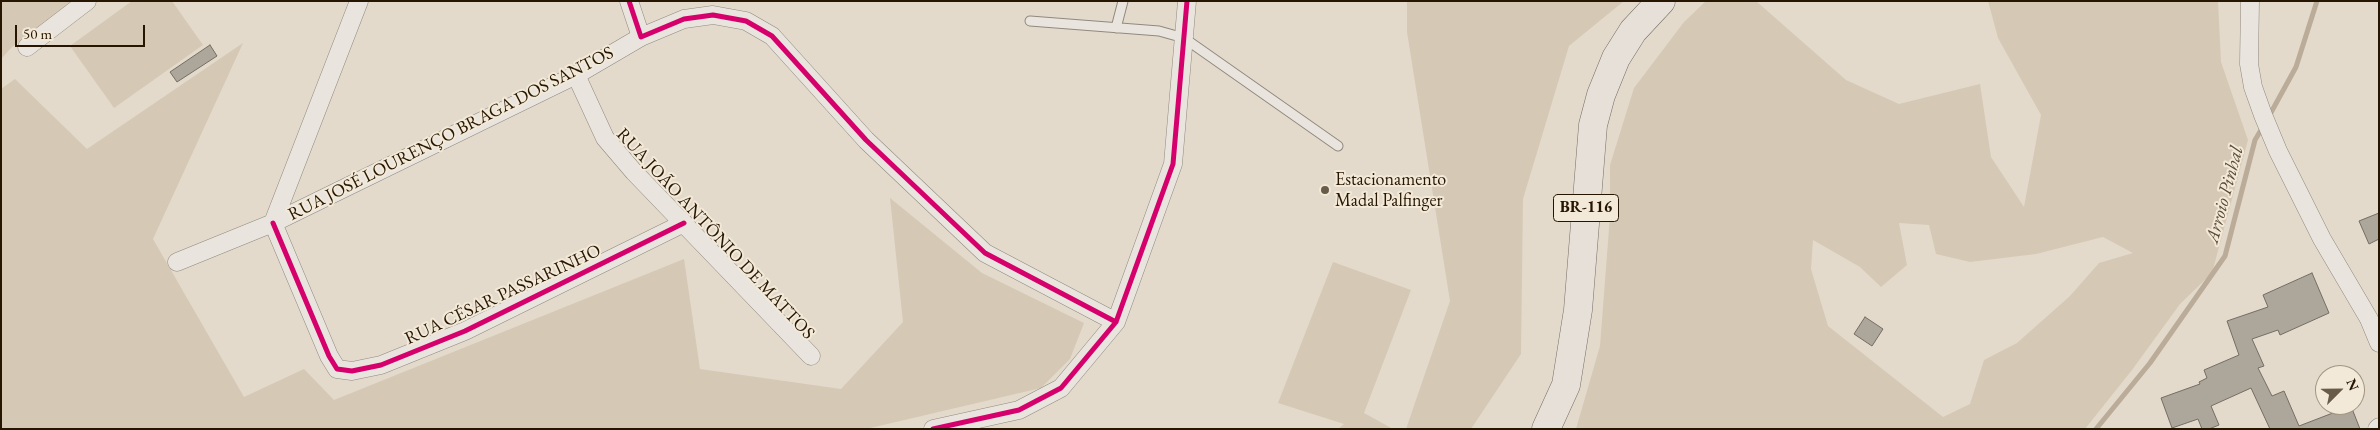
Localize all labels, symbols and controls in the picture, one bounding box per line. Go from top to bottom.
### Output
scale bar [18,15,148,47]
text: 50 m [23,24,52,43]
street label: RUA JOSÉ LOURENÇO BRAGA DOS SANTOS [285,42,617,226]
street label: RUA JOÃO ANTÔNIO DE MATTOS [611,124,819,344]
water label: Arroio Pinhal [2201,144,2249,246]
place label: Estacionamento Madal Palfinger [1335,169,1446,212]
marker: Estacionamento Madal Palfinger [1319,184,1331,196]
road number: BR-116 [1554,194,1618,222]
street label: RUA CÉSAR PASSARINHO [402,240,604,350]
north arrow [2315,365,2365,415]
text: N [2342,376,2363,393]

